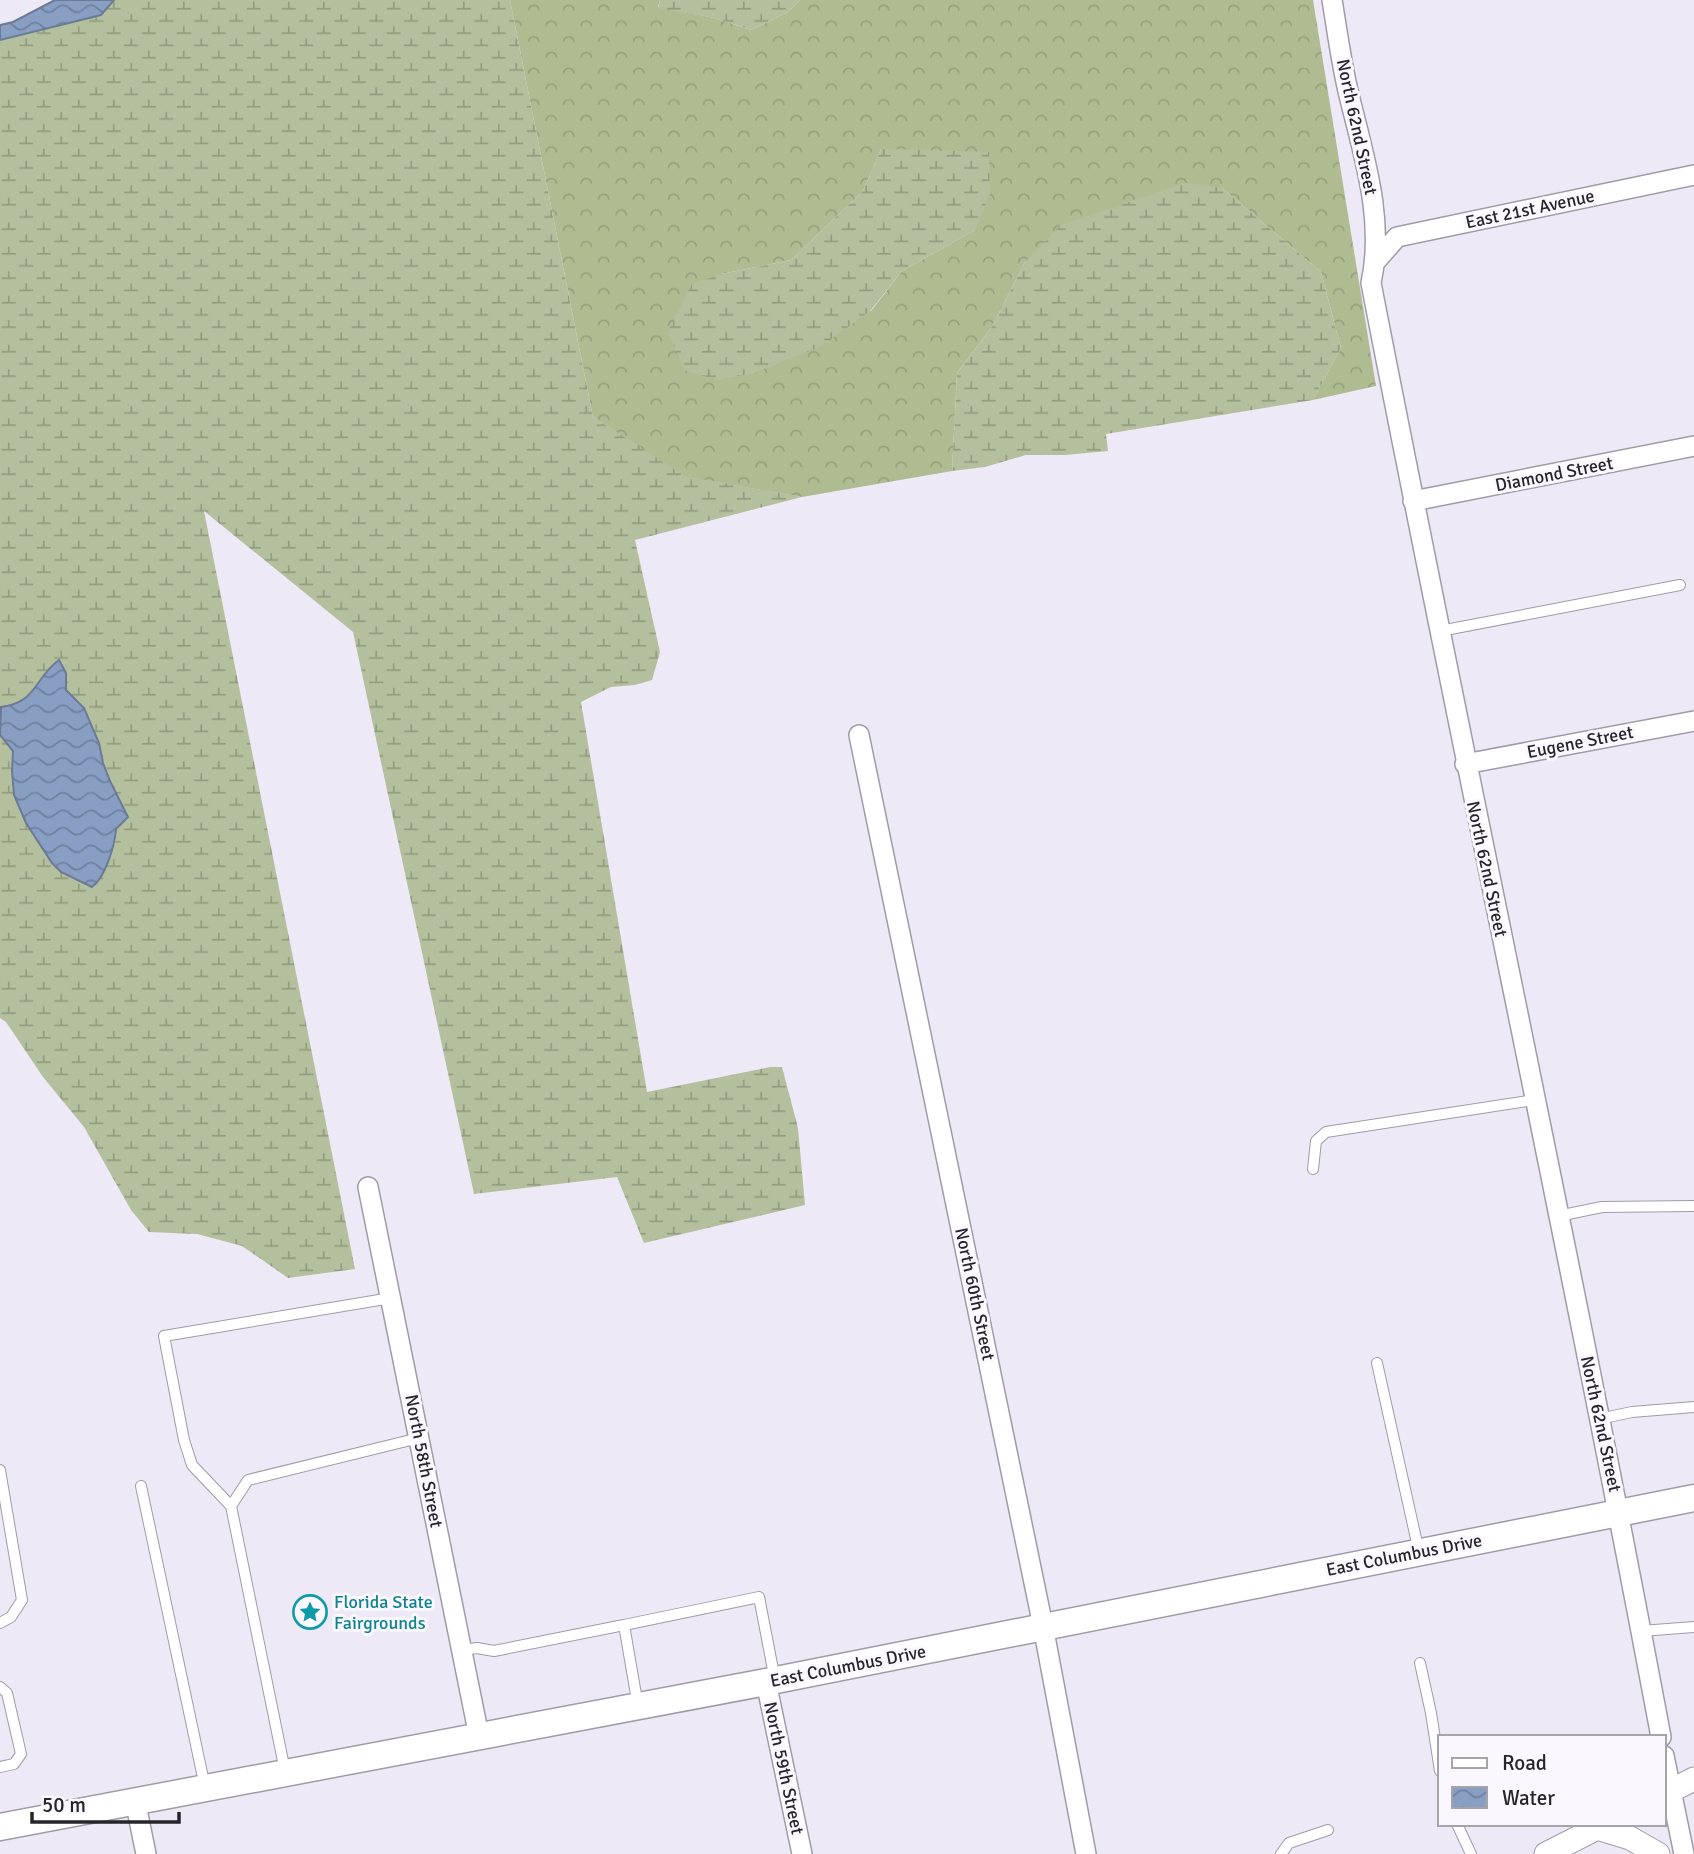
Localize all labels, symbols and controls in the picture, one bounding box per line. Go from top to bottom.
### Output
street label: North 62nd Street [1332,57,1382,197]
street label: East 21st Avenue [1464,185,1596,233]
street label: Diamond Street [1493,452,1615,496]
street label: Eugene Street [1525,721,1635,763]
street label: North 62nd Street [1462,799,1512,939]
street label: North 60th Street [950,1226,1000,1362]
street label: North 62nd Street [1576,1354,1626,1494]
street label: North 58th Street [400,1393,448,1529]
street label: East Columbus Drive [1324,1529,1484,1581]
place label: Florida State Fairgrounds [334,1591,433,1634]
place icon: Florida State Fairgrounds [291,1593,329,1631]
street label: East Columbus Drive [768,1640,928,1692]
street label: North 59th Street [759,1700,809,1836]
legend [1438,1735,1666,1826]
text: Road [1502,1750,1547,1776]
scale bar [32,1780,178,1824]
text: Water [1502,1785,1555,1811]
text: 50 m [42,1792,86,1818]

